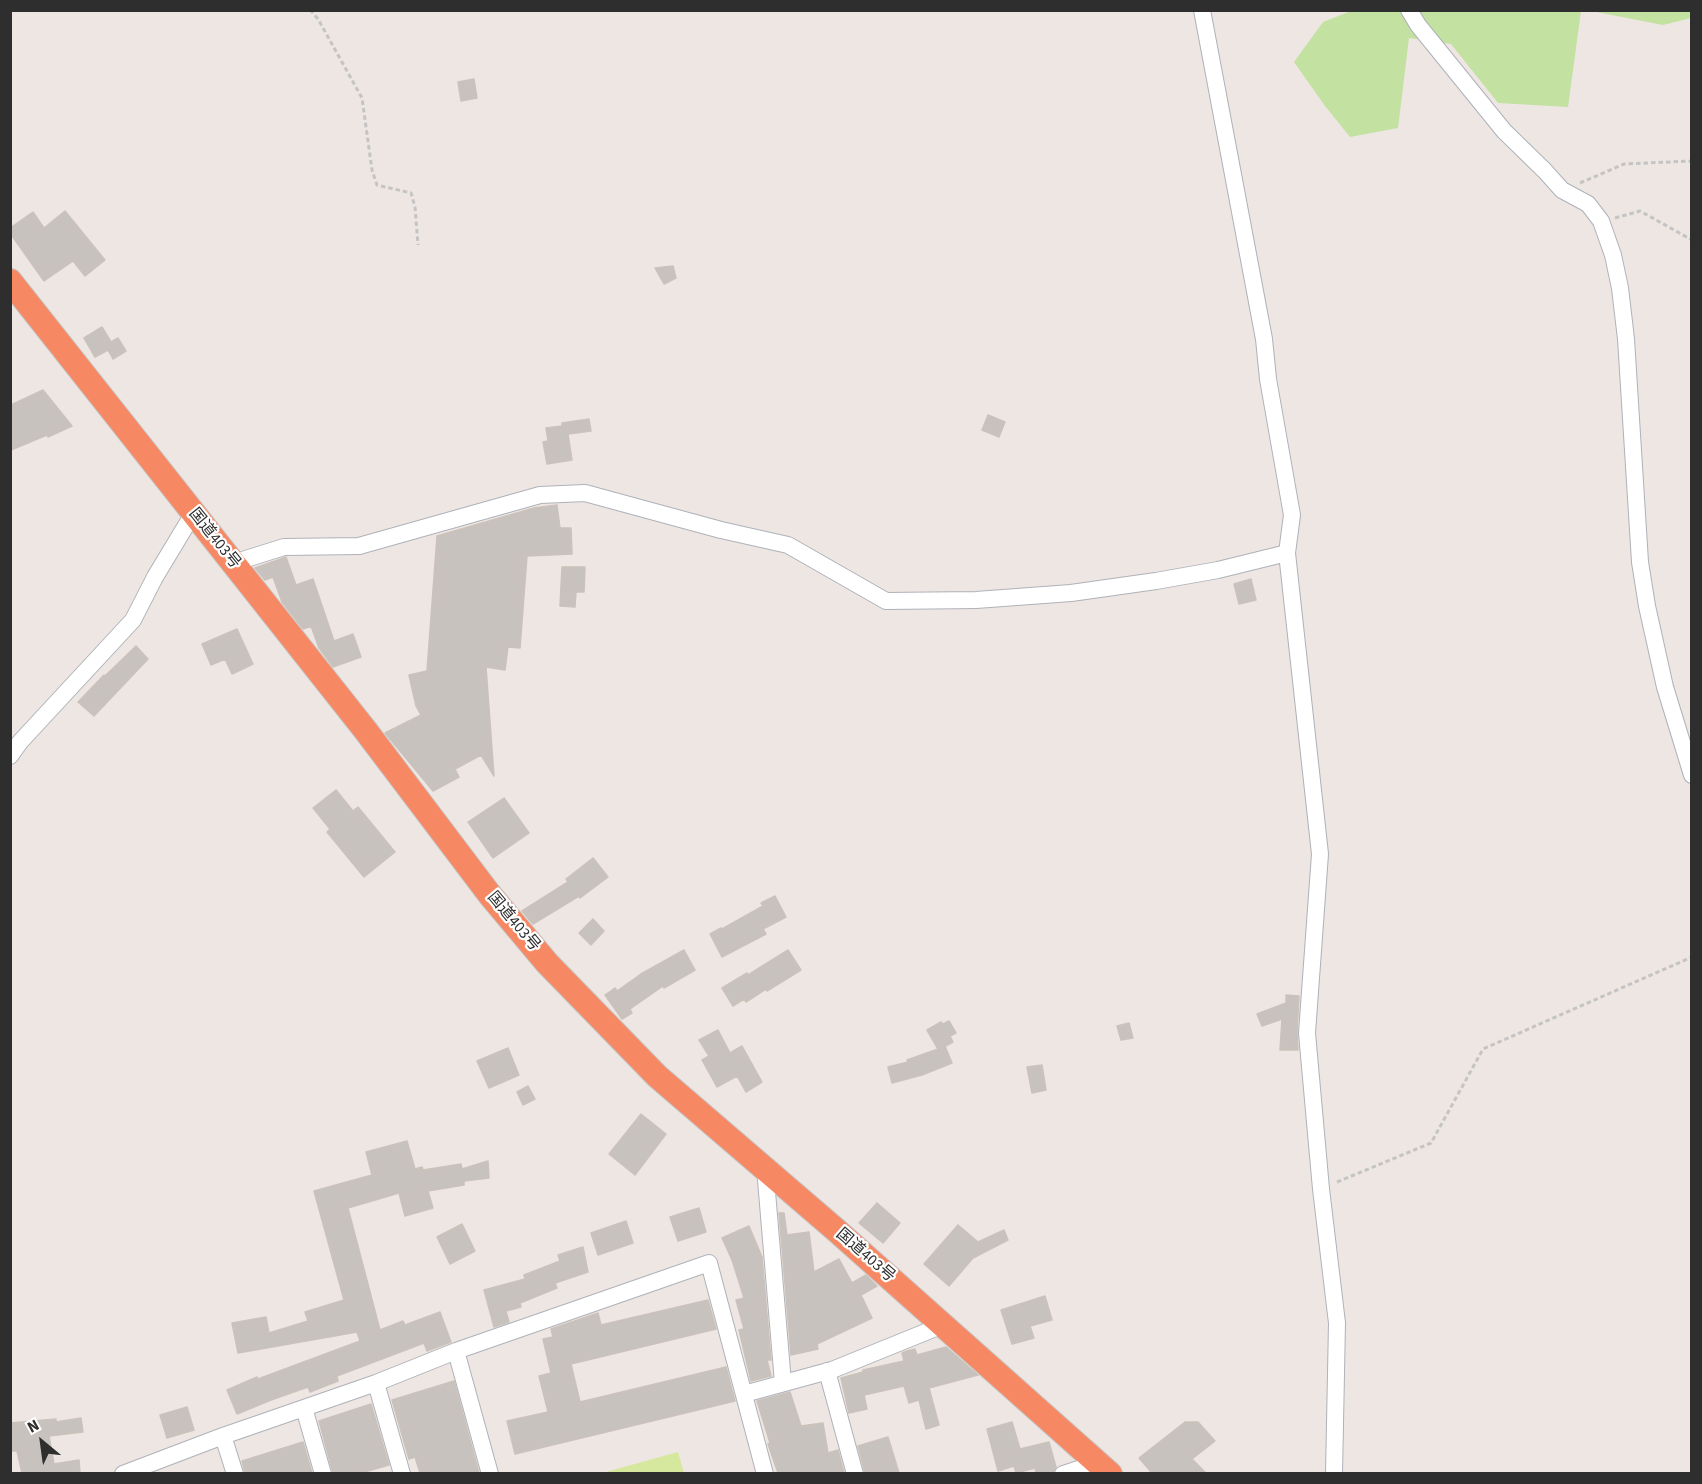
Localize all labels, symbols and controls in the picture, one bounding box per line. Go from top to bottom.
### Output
street label: 国道403号 [184,505,244,573]
street label: 国道403号 [483,888,543,956]
street label: 国道403号 [832,1225,898,1287]
north arrow [12,1412,72,1472]
text: N [23,1414,43,1438]

